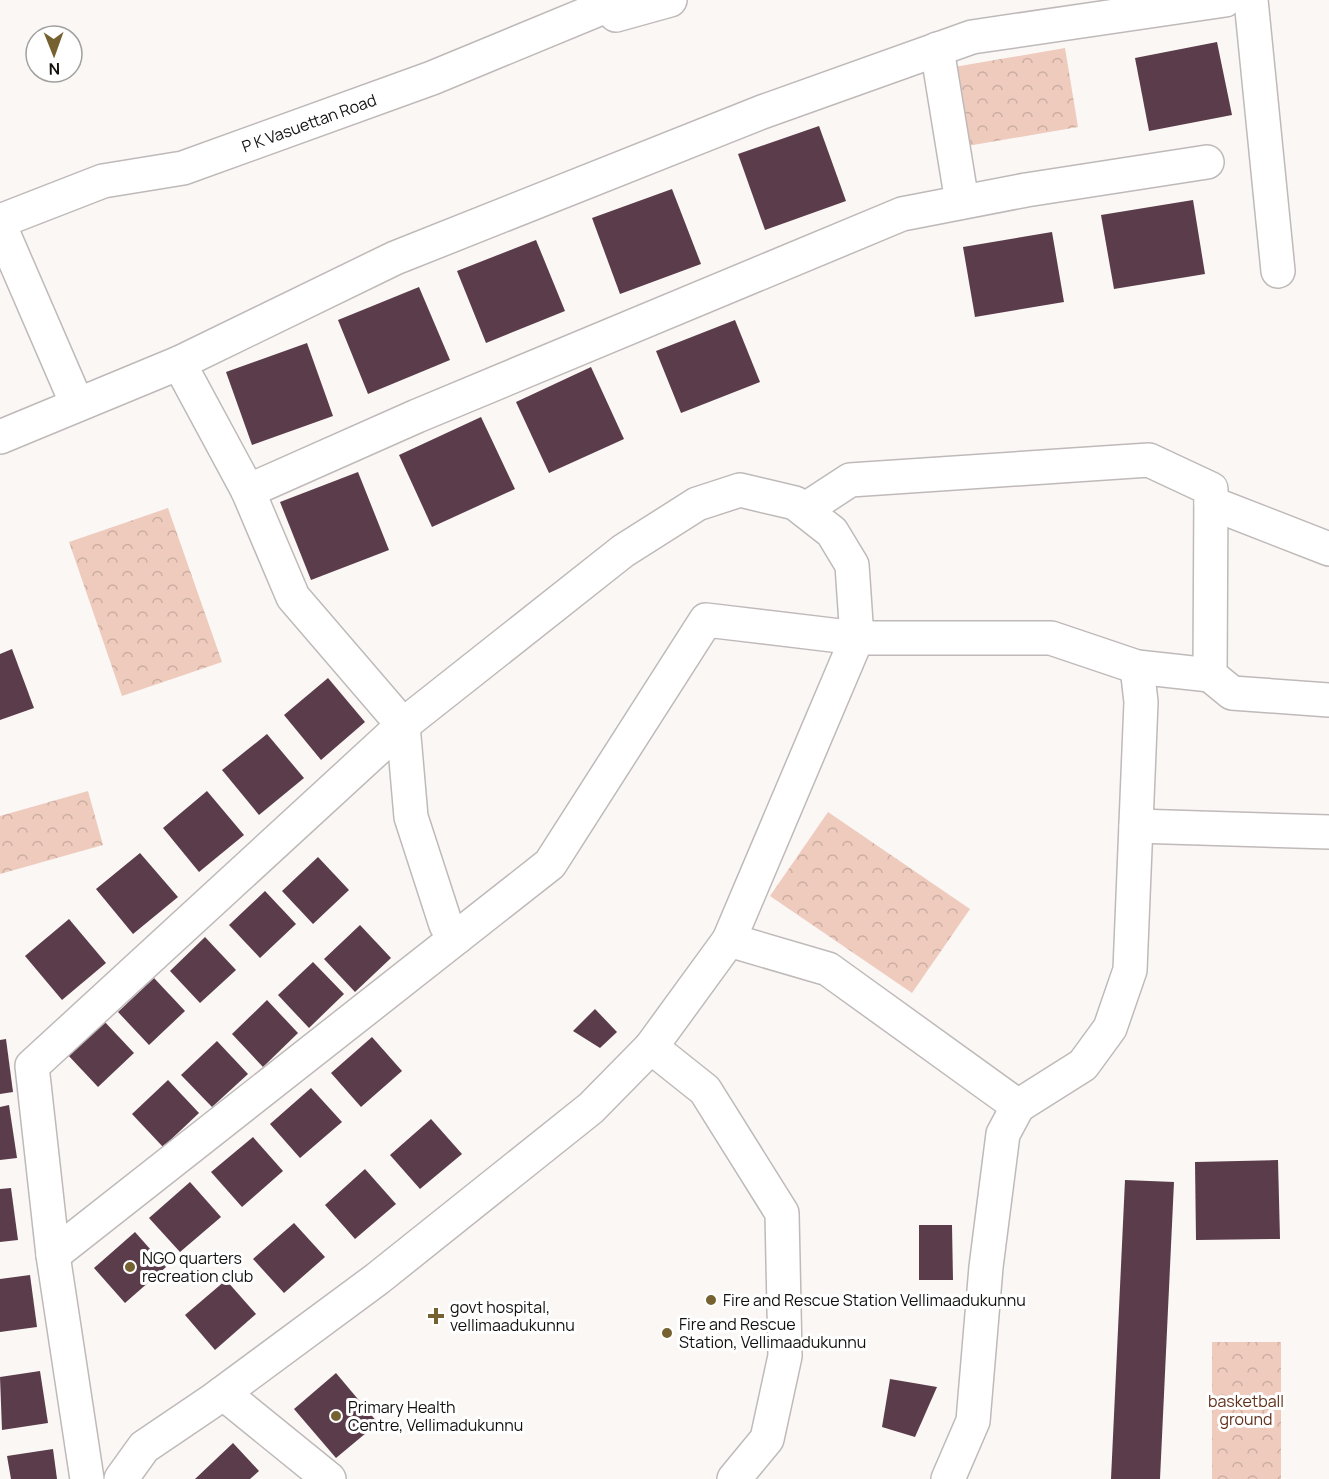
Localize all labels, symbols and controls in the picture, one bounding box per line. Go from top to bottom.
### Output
north arrow [24,24,84,84]
text: N [48,58,60,80]
street label: P K Vasuettan Road [239,88,379,158]
place label: NGO quarters recreation club [142,1247,253,1287]
marker: NGO quarters recreation club [123,1260,137,1274]
place label: Fire and Rescue Station Vellimaadukunnu [723,1289,1026,1311]
marker: Fire and Rescue Station Vellimaadukunnu [704,1293,718,1307]
place label: govt hospital, vellimaadukunnu [450,1296,575,1336]
marker: govt hospital, vellimaadukunnu [427,1307,445,1325]
place label: Fire and Rescue Station, Vellimaadukunnu [679,1313,866,1353]
marker: Fire and Rescue Station, Vellimaadukunnu [660,1326,674,1340]
park label: basketball ground [1208,1390,1284,1430]
place label: Primary Health Centre, Vellimadukunnu [348,1396,523,1436]
marker: Primary Health Centre, Vellimadukunnu [329,1409,343,1423]

